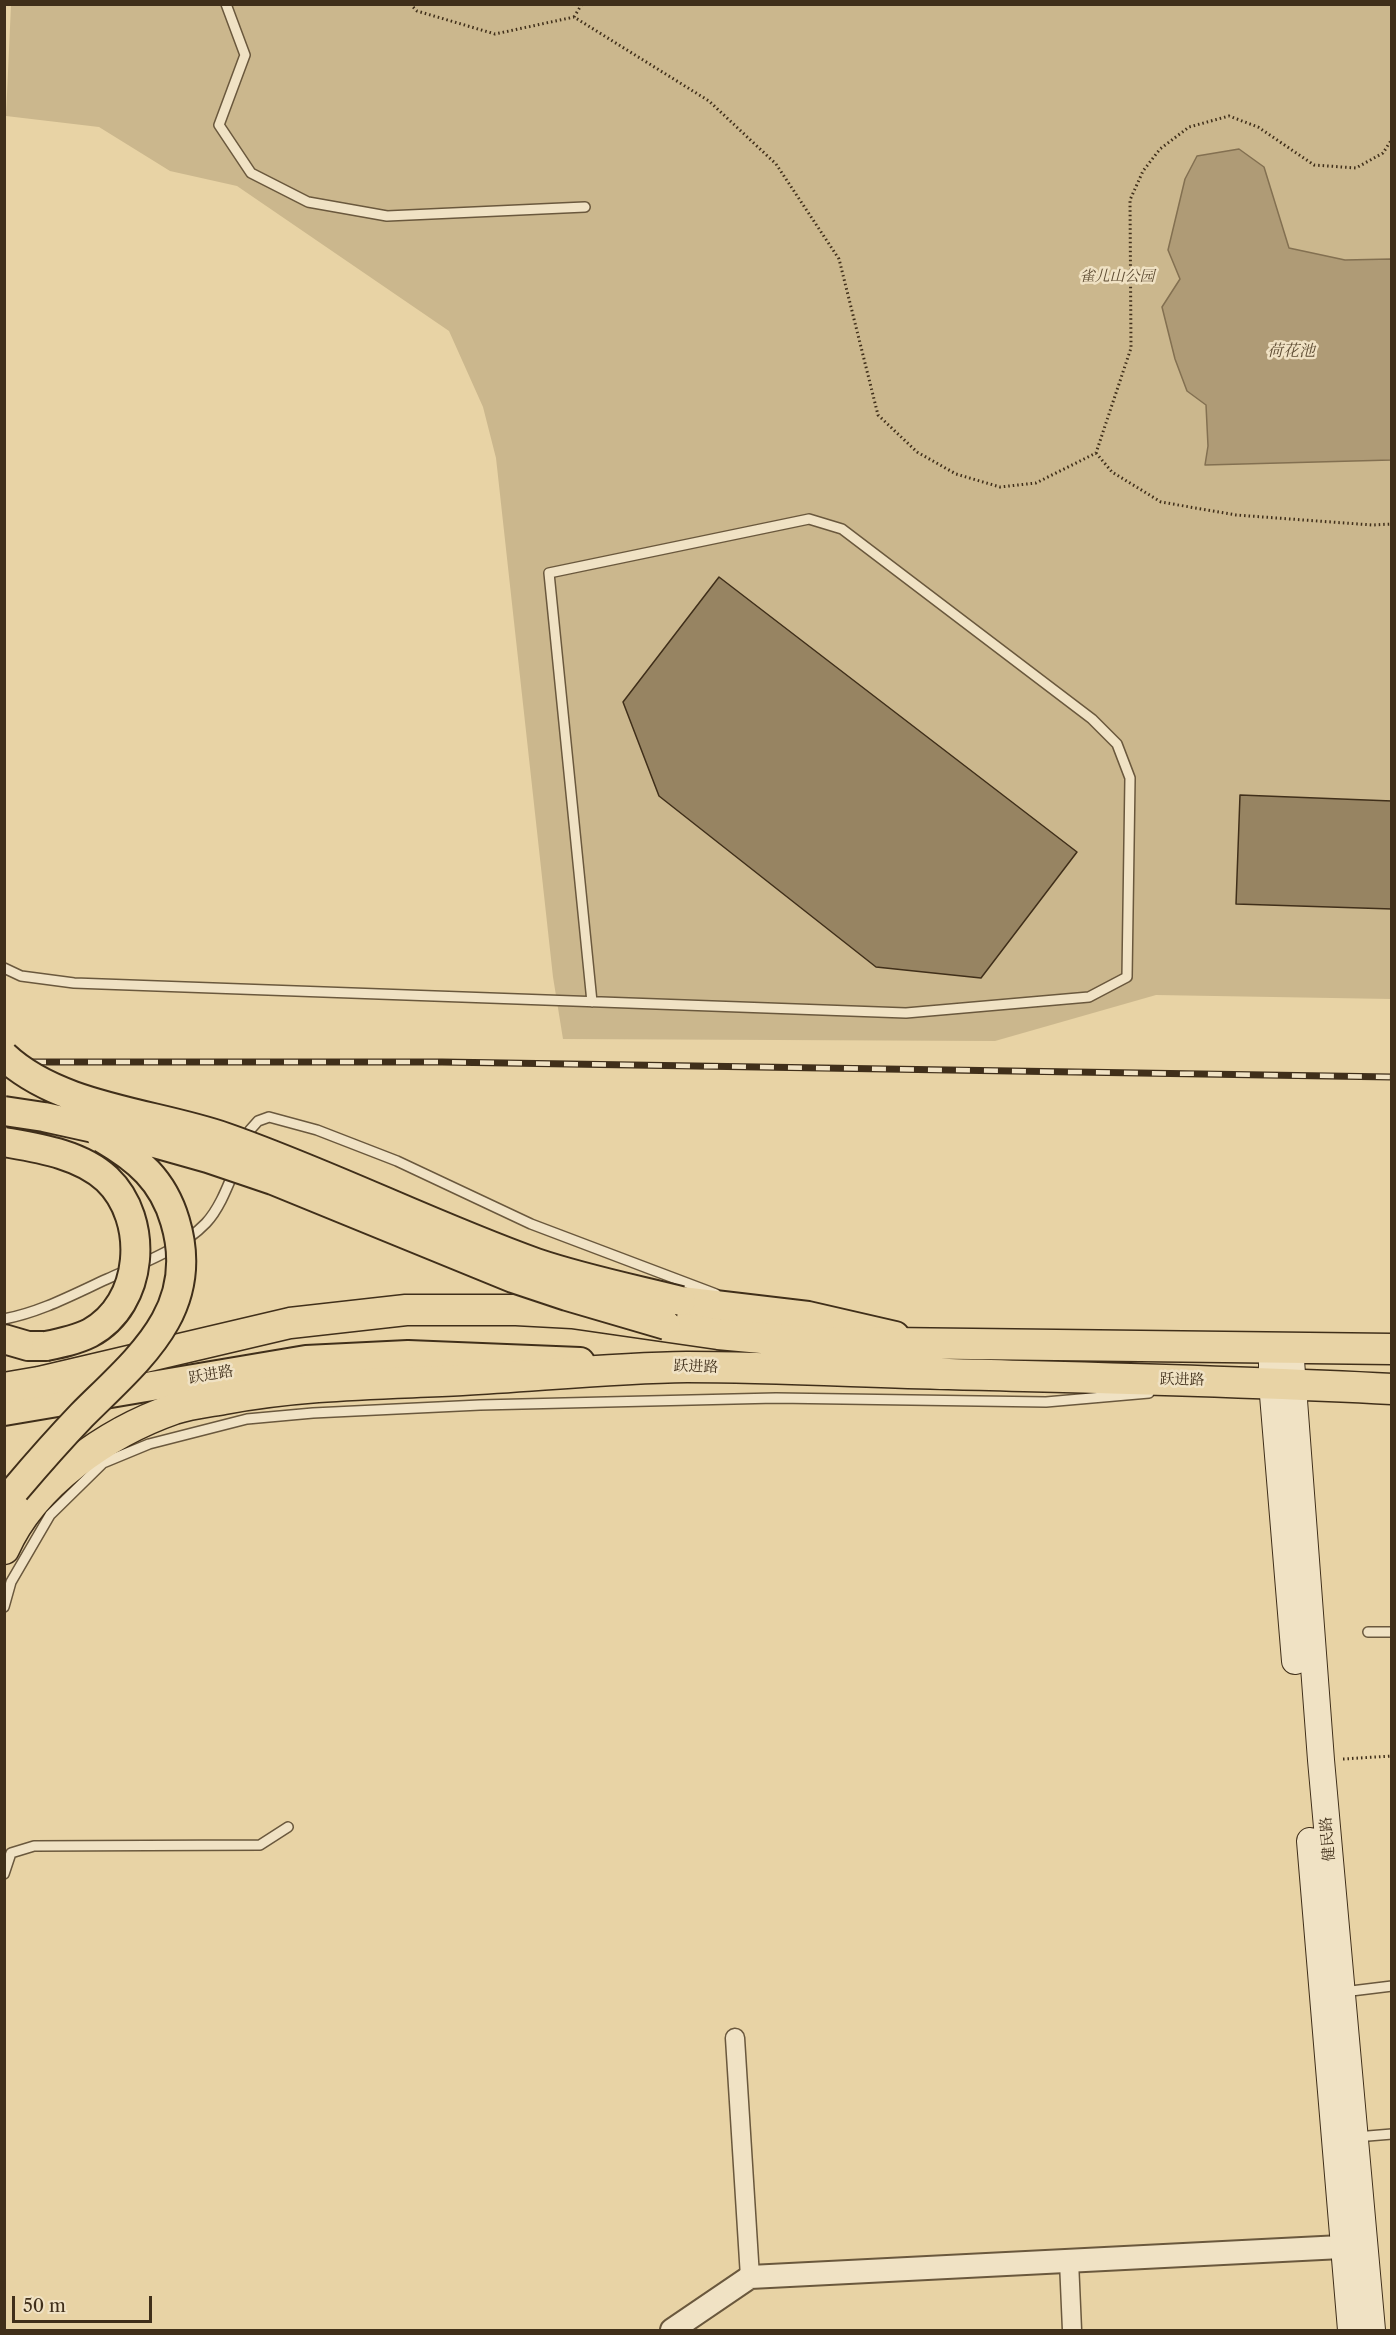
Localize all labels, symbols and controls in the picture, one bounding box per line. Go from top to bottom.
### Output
park label: 雀儿山公园 [1080,268,1154,286]
water label: 荷花池 [1267,341,1315,361]
street label: 跃进路 [673,1357,719,1377]
street label: 跃进路 [187,1362,235,1388]
street label: 跃进路 [1159,1371,1205,1389]
street label: 健民路 [1317,1816,1339,1862]
scale bar [15,2284,154,2322]
text: 50 m [23,2295,66,2317]

